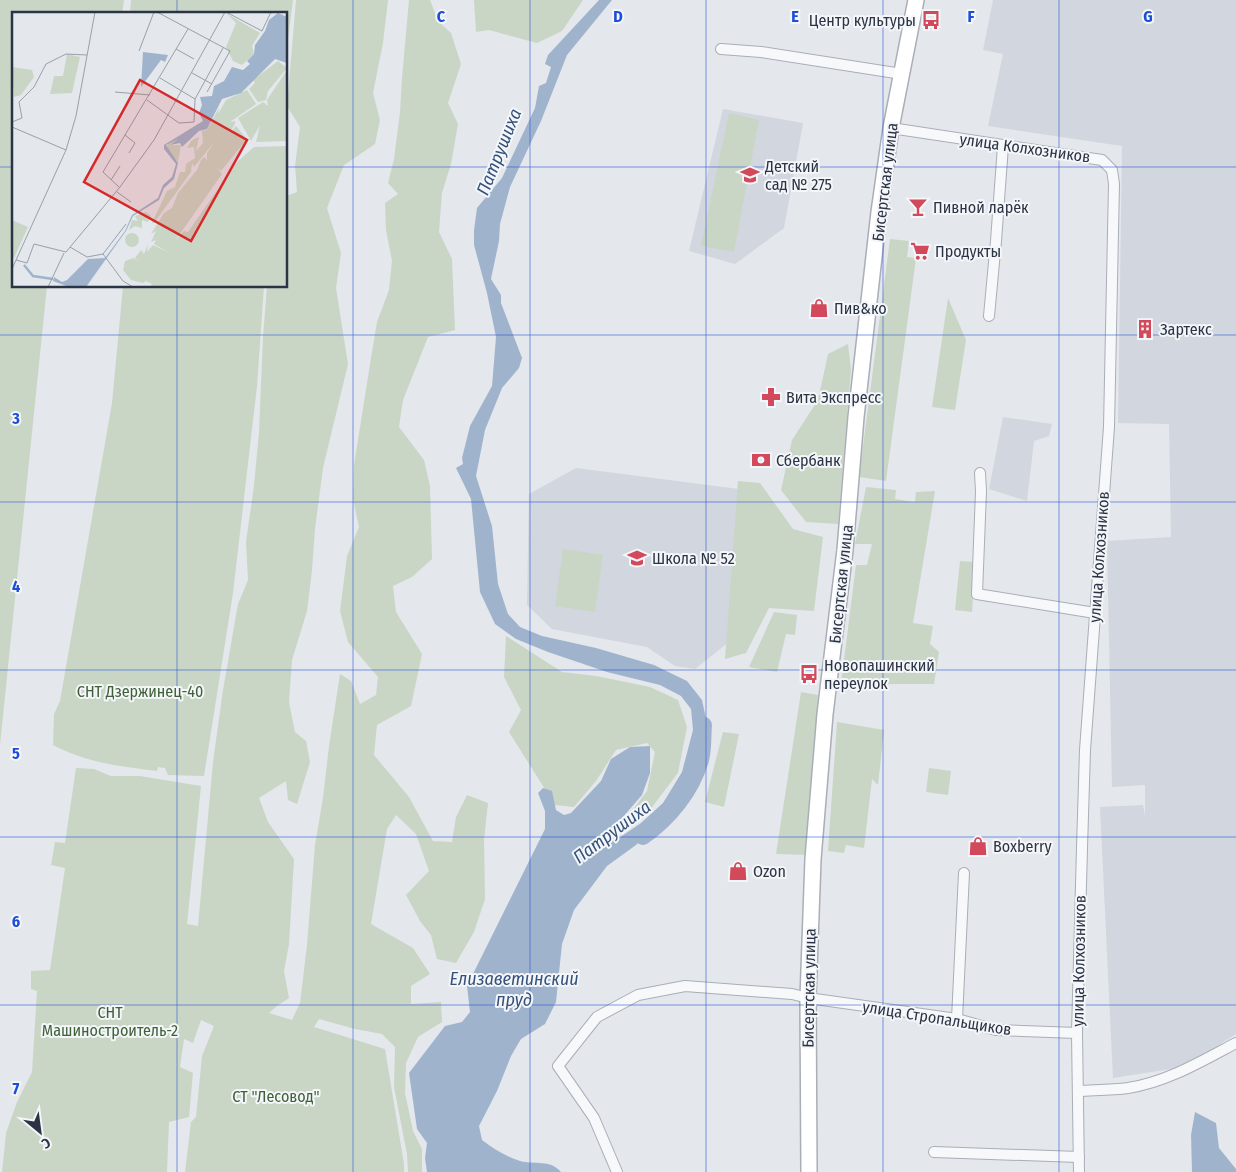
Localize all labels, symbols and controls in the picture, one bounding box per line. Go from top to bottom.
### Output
text: C [437,7,446,26]
text: D [613,7,623,26]
text: E [791,7,799,26]
text: F [967,7,975,26]
text: G [1143,7,1153,26]
bus stop icon: Центр культуры [920,9,942,31]
place label: Центр культуры [809,11,916,30]
inset map [12,12,288,288]
water label: Патрушиха [472,106,526,198]
street label: Бисертская улица [868,121,902,242]
street label: улица Колхозников [959,129,1091,167]
place label: Детский сад № 275 [764,157,832,194]
school or university icon: Детский сад № 275 [739,164,761,186]
bar icon: Пивной ларёк [907,196,929,218]
place label: Пивной ларёк [933,198,1029,217]
supermarket icon: Продукты [909,240,931,262]
place label: Продукты [935,242,1001,261]
shop icon: Пив&ко [808,297,830,319]
place label: Пив&ко [834,299,887,318]
building icon: Зартекс [1134,318,1156,340]
place label: Зартекс [1160,320,1212,339]
pharmacy icon: Вита Экспресс [760,386,782,408]
place label: Вита Экспресс [786,388,881,407]
text: 3 [11,409,20,428]
bank icon: Сбербанк [750,449,772,471]
place label: Сбербанк [776,451,841,470]
street label: улица Колхозников [1085,491,1113,623]
street label: Бисертская улица [825,523,857,644]
school or university icon: Школа № 52 [626,547,648,569]
place label: Школа № 52 [652,549,735,568]
text: 4 [12,577,20,596]
place label: Новопашинский переулок [824,656,935,693]
bus stop icon: Новопашинский переулок [798,663,820,685]
park label: СНТ Дзержинец-40 [77,682,203,701]
text: 5 [12,744,20,763]
water label: Патрушиха [569,796,655,868]
shop icon: Boxberry [967,835,989,857]
place label: Boxberry [993,837,1053,856]
shop icon: Ozon [727,860,749,882]
place label: Ozon [753,862,786,881]
street label: улица Колхозников [1068,895,1090,1027]
text: 6 [12,912,20,931]
street label: Бисертская улица [798,928,820,1048]
water label: Елизаветинский пруд [449,968,579,1011]
street label: улица Стропальщиков [861,997,1013,1039]
park label: СНТ Машиностроитель-2 [42,1003,178,1040]
text: 7 [13,1079,20,1098]
park label: СТ "Лесовод" [232,1087,320,1106]
north arrow [15,1107,65,1157]
text: С [38,1134,53,1152]

